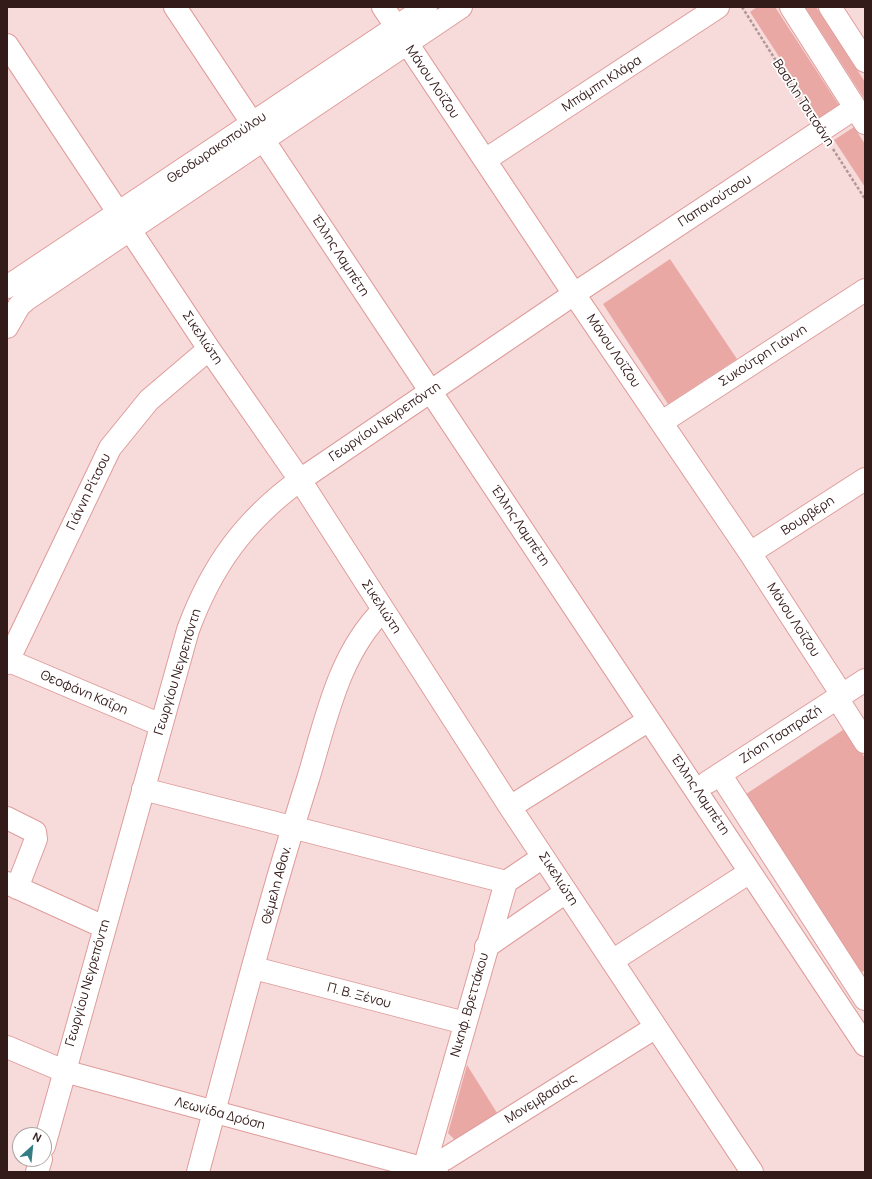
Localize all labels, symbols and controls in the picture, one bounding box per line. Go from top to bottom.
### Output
street label: Μάνου Λοΐζου [402,42,462,122]
street label: Μπάμπη Κλάρα [559,53,645,115]
street label: Βασίλη Τσιτσάνη [769,57,837,149]
street label: Θεοδωρακοπούλου [164,109,270,187]
street label: Παπανούτσου [675,172,755,230]
street label: Έλλης Λαμπέτη [308,213,372,299]
street label: Σικελιώτη [178,308,226,368]
street label: Μάνου Λοΐζου [583,311,643,391]
street label: Συκούτρη Γιάννη [716,322,810,390]
street label: Γεωργίου Νεγρεπόντη [326,379,444,465]
street label: Γιάννη Ρίτσου [64,451,114,533]
street label: Έλλης Λαμπέτη [487,483,553,569]
street label: Βουρβέρη [778,493,838,539]
street label: Σικελιώτη [358,577,404,637]
street label: Μάνου Λοΐζου [763,580,823,660]
street label: Γεωργίου Νεγρεπόντη [151,607,205,737]
street label: Θεοφάνη Καΐρη [38,668,130,718]
street label: Ζήση Τσαπραζή [737,703,825,767]
street label: Έλλης Λαμπέτη [667,752,733,838]
street label: Θέμελη Αθαν. [259,844,295,926]
street label: Σικελιώτη [535,849,581,909]
street label: Γεωργίου Νεγρεπόντη [62,918,114,1048]
street label: Νικηφ. Βρεττάκου [448,951,492,1059]
street label: Π. Β. Ξένου [325,980,393,1012]
street label: Μονεμβασίας [502,1071,580,1127]
street label: Λεωνίδα Δρόση [173,1094,267,1134]
north arrow [12,1127,52,1167]
text: N [30,1128,44,1145]

